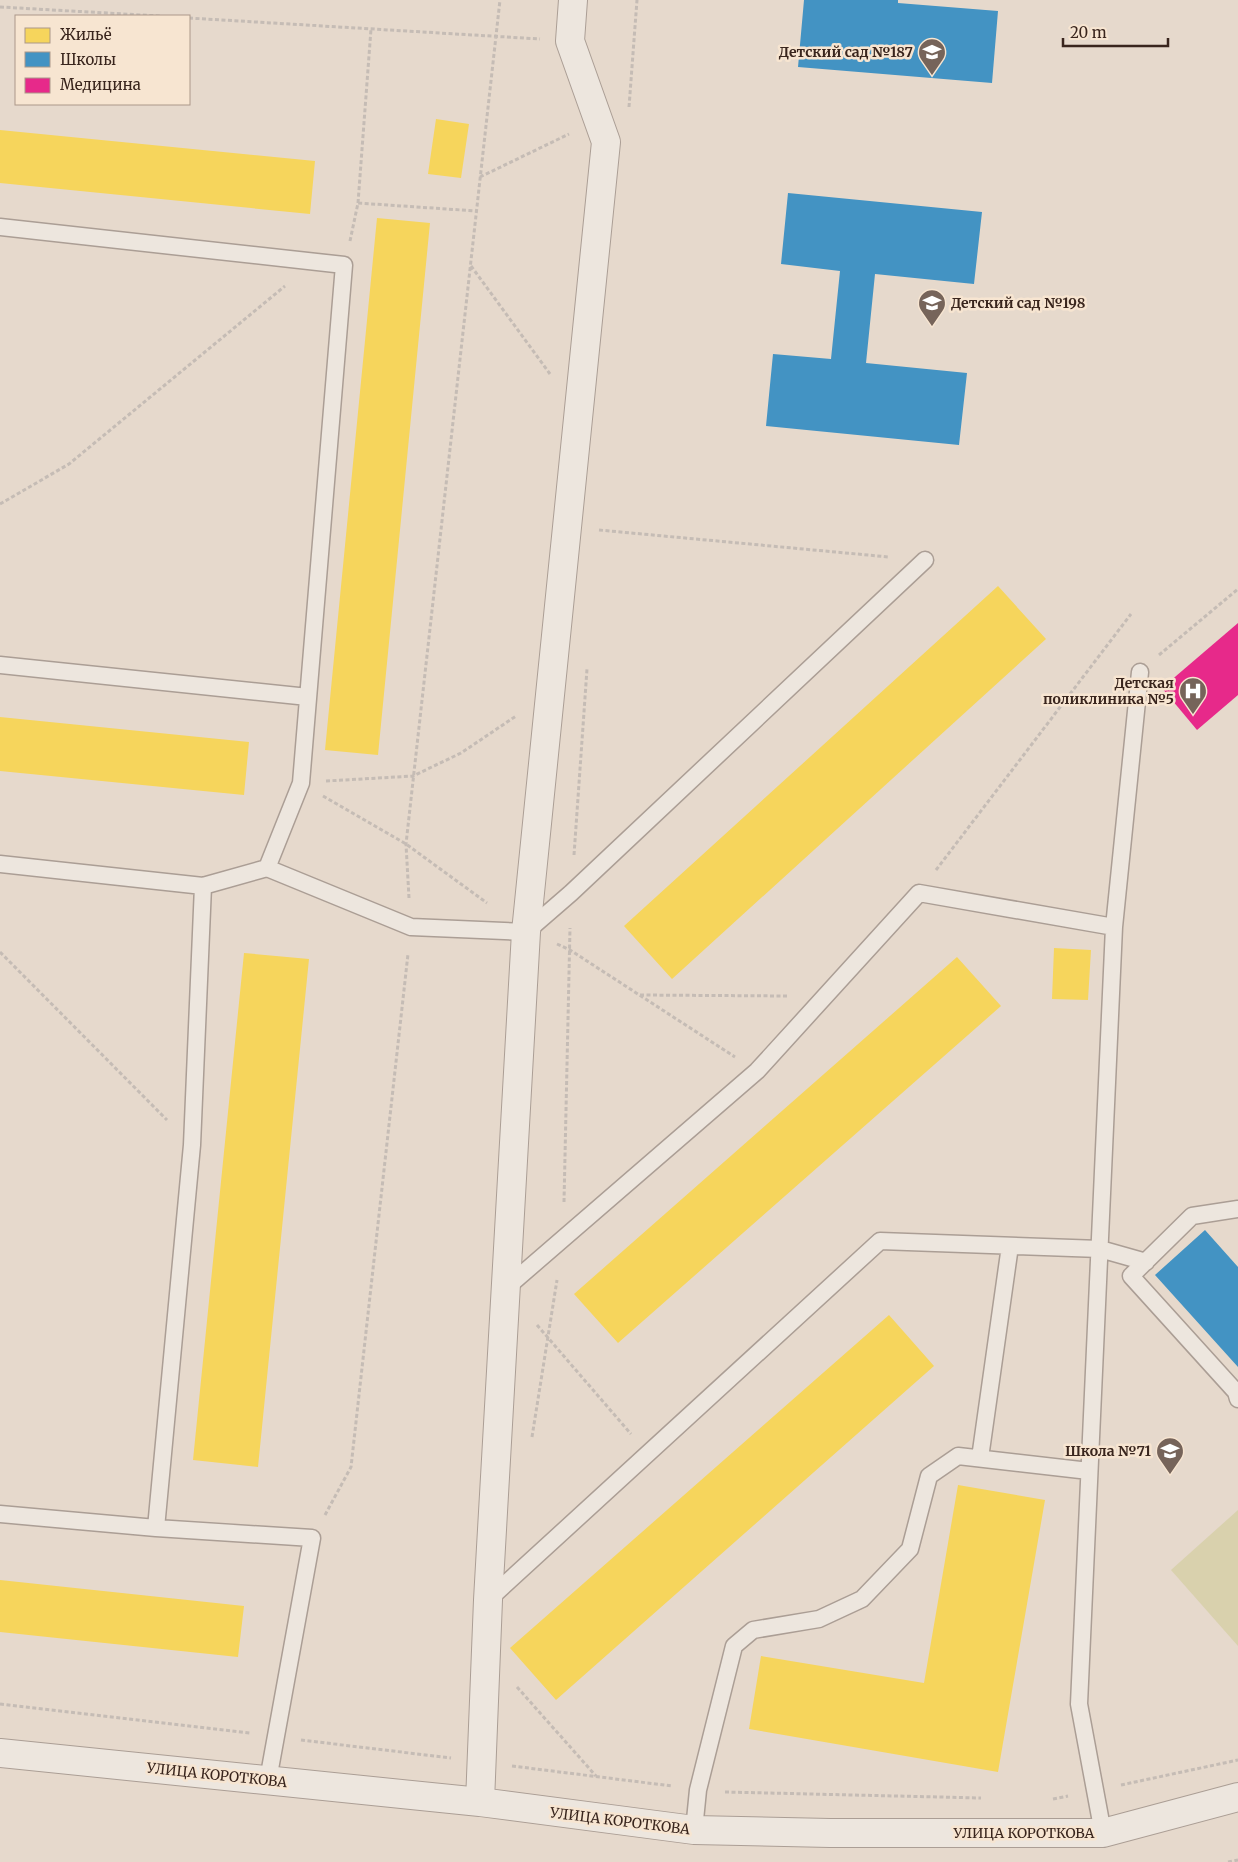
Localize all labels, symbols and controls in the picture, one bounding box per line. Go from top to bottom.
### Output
legend [15,15,190,105]
scale bar [1063,15,1168,47]
text: 20 m [1070,23,1107,42]
text: Жильё [60,25,112,44]
school or university icon: Детский сад №187 [917,37,947,76]
place label: Детский сад №187 [779,43,913,61]
text: Школы [60,50,116,69]
text: Медицина [60,75,141,94]
school or university icon: Детский сад №198 [917,288,947,327]
place label: Детский сад №198 [951,294,1086,312]
place label: Детская поликлиника №5 [1043,674,1174,708]
hospital icon: Детская поликлиника №5 [1178,676,1208,715]
school or university icon: Школа №71 [1155,1436,1185,1475]
place label: Школа №71 [1065,1442,1152,1460]
street label: УЛИЦА КОРОТКОВА [145,1759,288,1791]
street label: УЛИЦА КОРОТКОВА [548,1803,691,1839]
street label: УЛИЦА КОРОТКОВА [953,1824,1095,1842]

